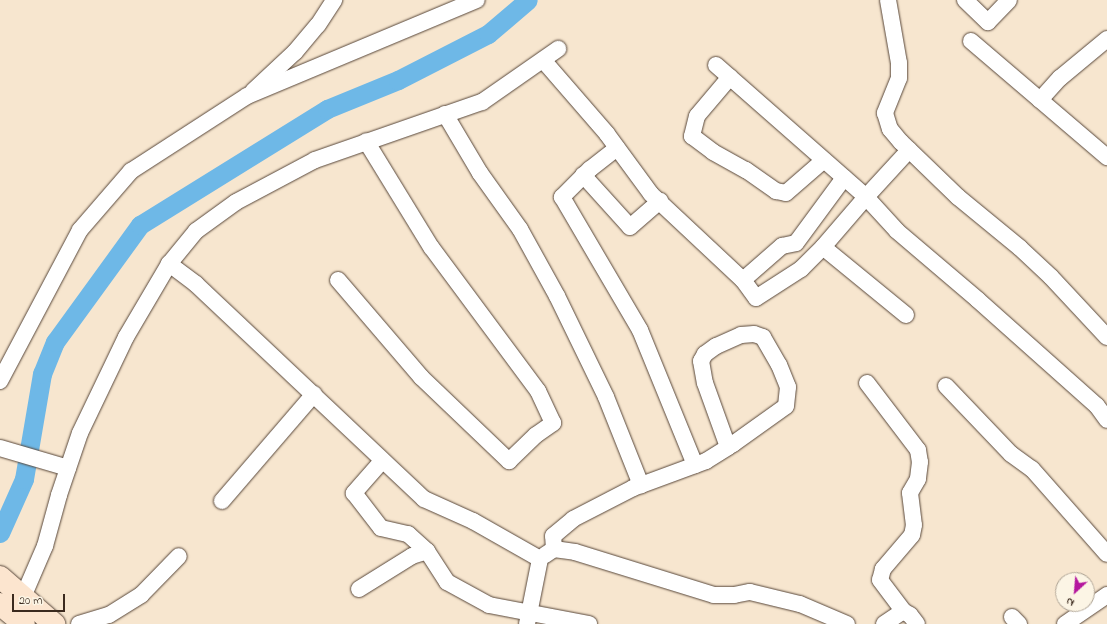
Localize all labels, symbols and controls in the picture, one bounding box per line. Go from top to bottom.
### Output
north arrow [1055,572,1095,612]
scale bar [14,586,67,612]
text: 20 m [19,592,42,610]
text: N [1063,593,1077,611]

